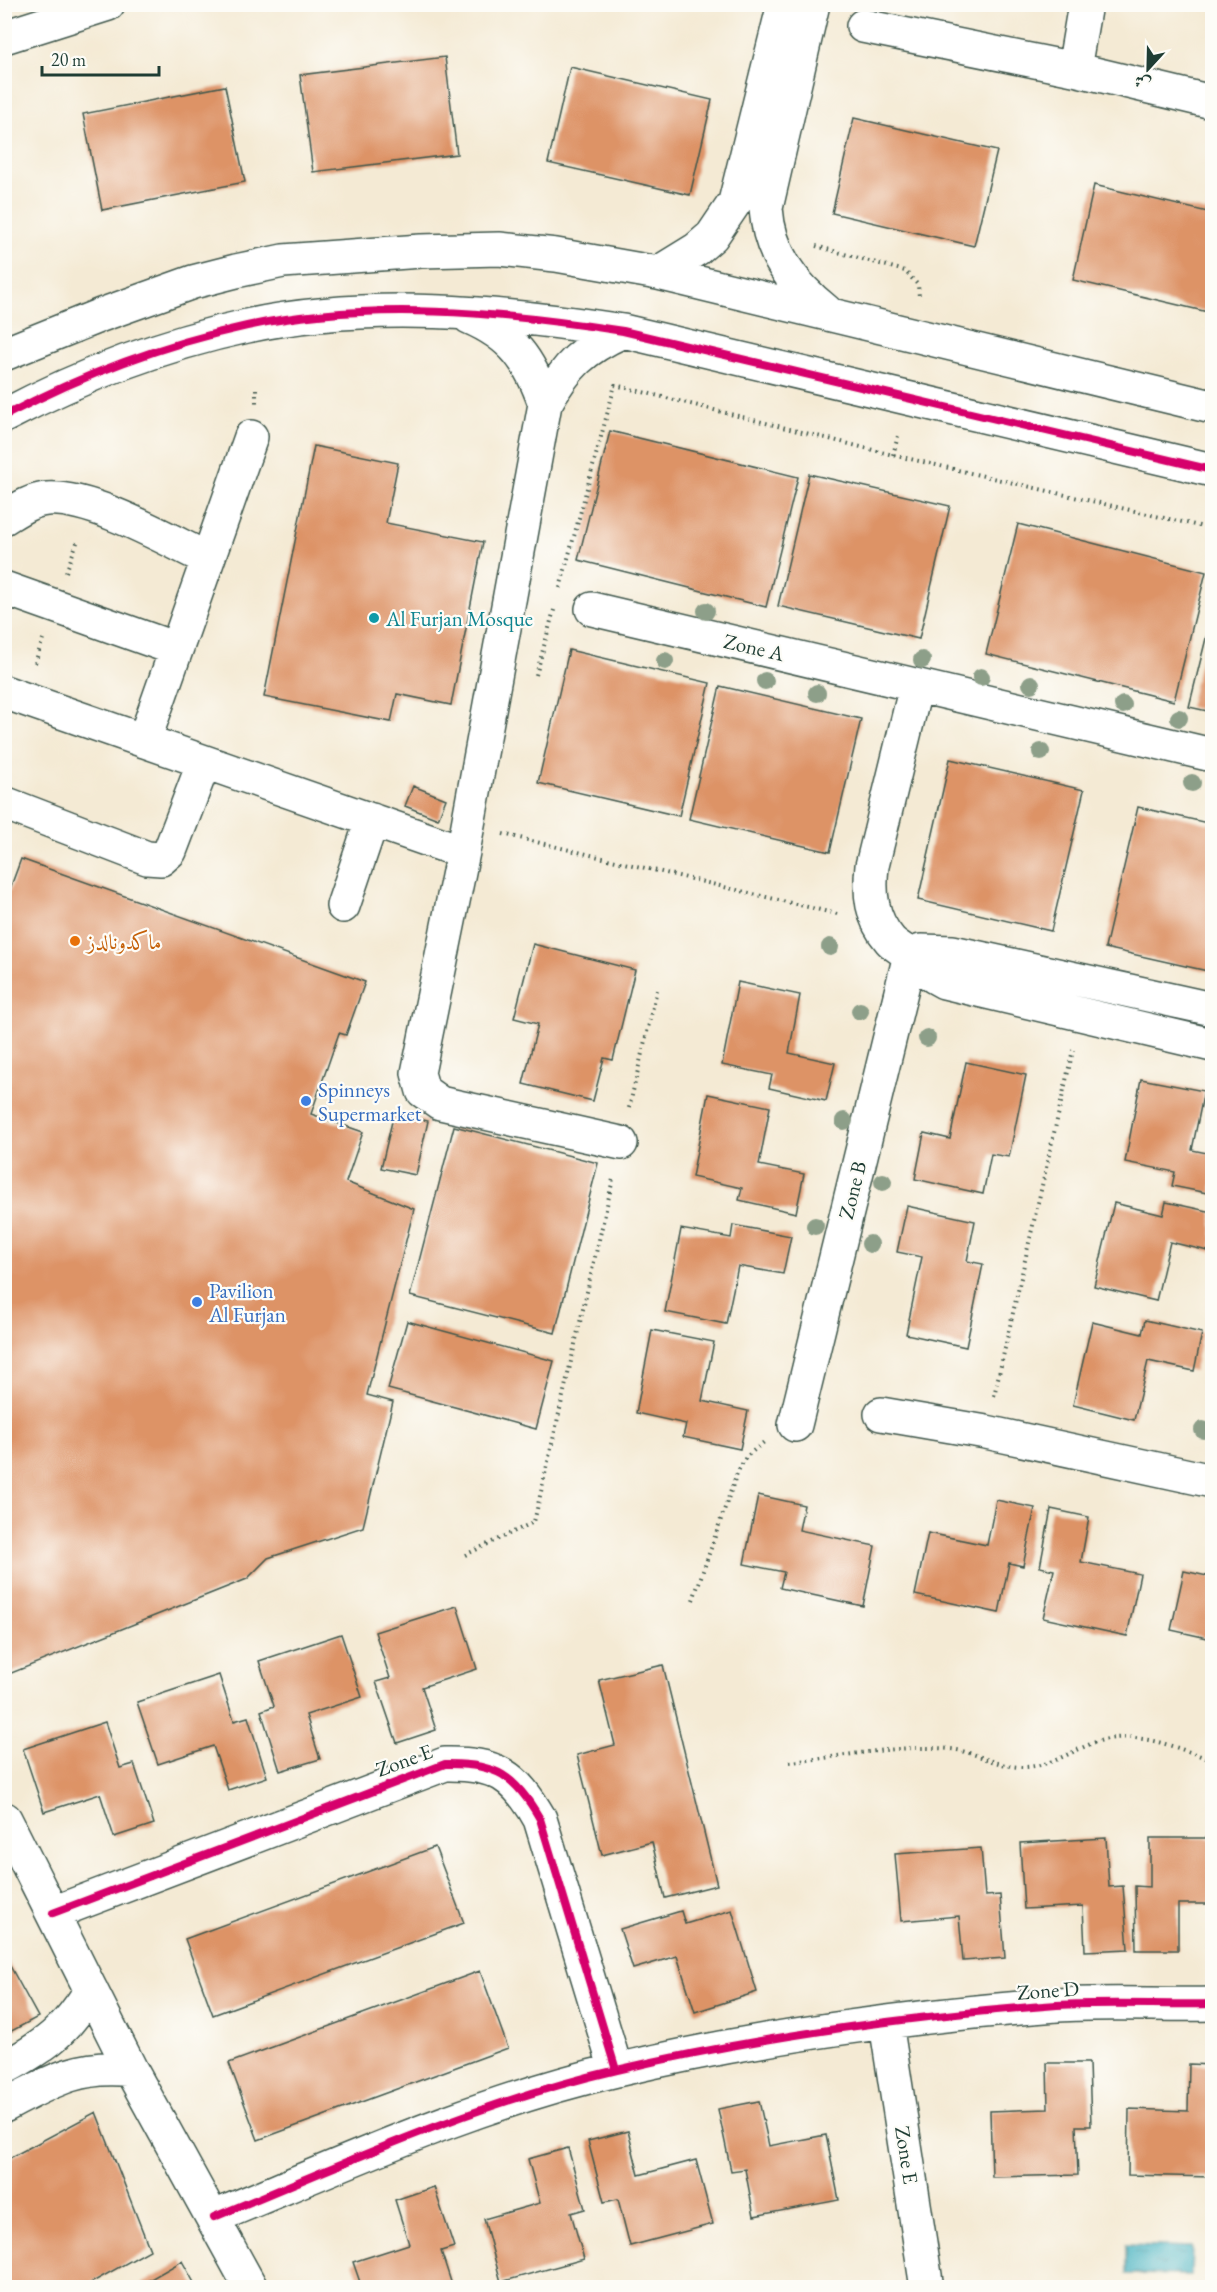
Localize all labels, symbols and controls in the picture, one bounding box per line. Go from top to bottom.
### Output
scale bar [42,39,159,77]
north arrow [1118,39,1178,99]
text: 20 m [51,48,86,71]
text: ش [1131,70,1154,95]
place label: Al Furjan Mosque [385,605,533,632]
marker: Al Furjan Mosque [367,611,381,625]
street label: Zone A [721,627,787,667]
place label: ماكدونالدز [85,928,161,955]
marker: ماكدونالدز [68,934,82,948]
place label: Spinneys Supermarket [318,1076,422,1127]
marker: Spinneys Supermarket [299,1094,313,1108]
street label: Zone B [832,1158,872,1222]
place label: Pavilion Al Furjan [208,1277,286,1328]
marker: Pavilion Al Furjan [190,1295,204,1309]
street label: Zone E [372,1737,436,1783]
street label: Zone D [1016,1974,1080,2006]
street label: Zone E [889,2124,925,2186]

